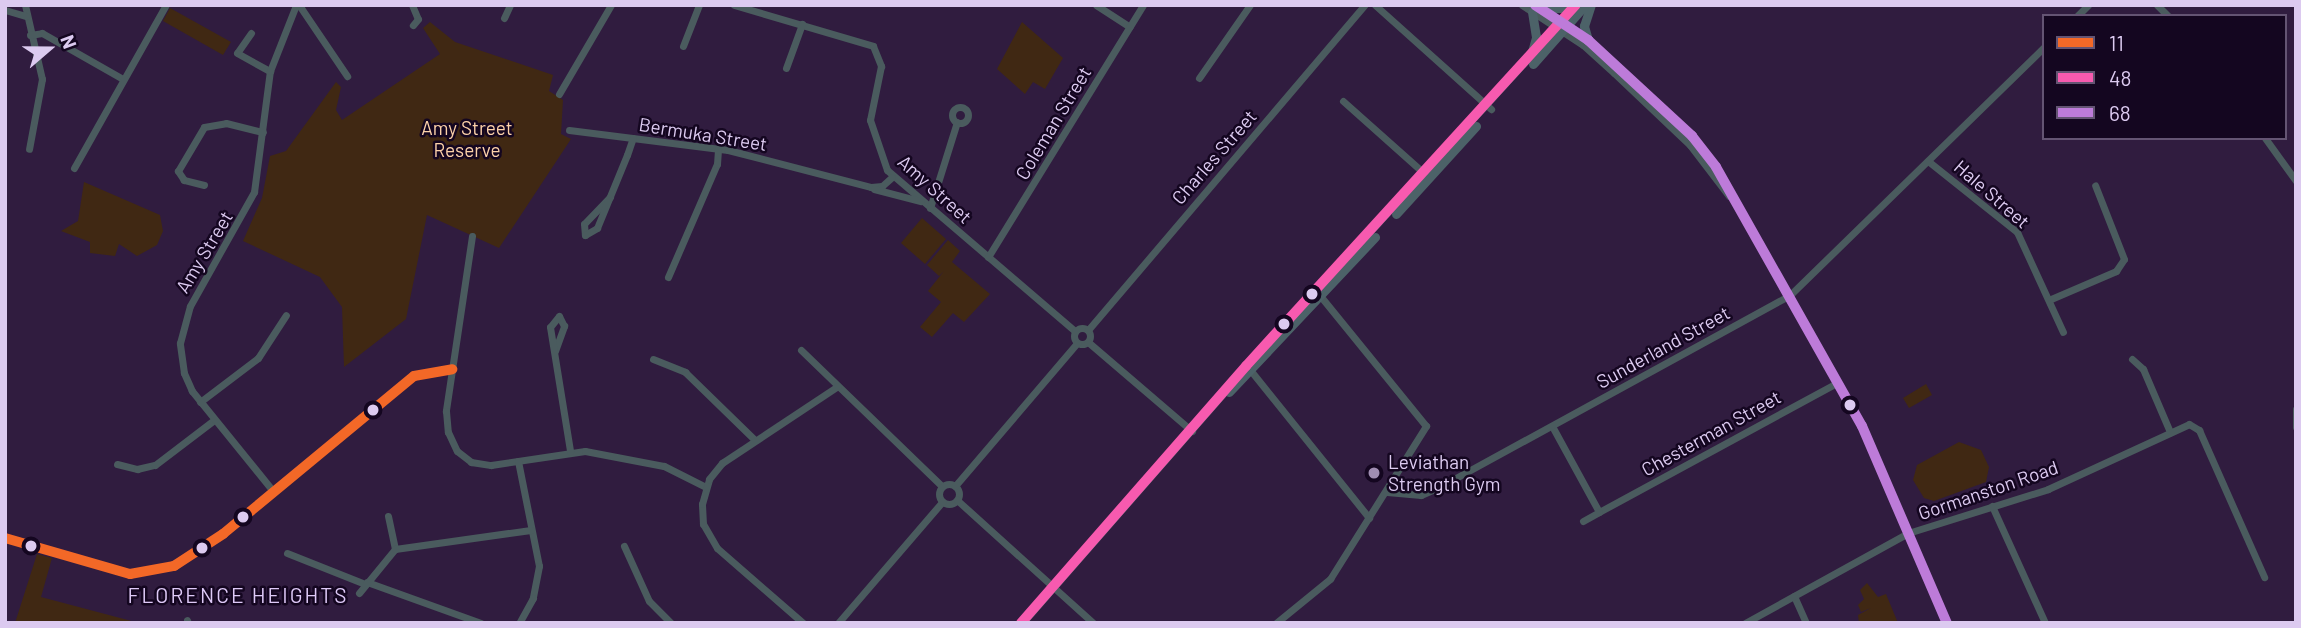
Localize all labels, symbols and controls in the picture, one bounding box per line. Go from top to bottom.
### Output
north arrow [14,14,84,84]
legend [2042,14,2287,140]
text: 11 [2109,30,2124,55]
text: N [56,32,82,52]
street label: Coleman Street [1010,62,1096,184]
text: 48 [2109,65,2132,90]
text: 68 [2109,100,2131,125]
street label: Charles Street [1167,105,1261,209]
street label: Bermuka Street [637,113,769,155]
park label: Amy Street Reserve [421,117,513,161]
street label: Amy Street [893,150,977,228]
street label: Hale Street [1950,155,2034,233]
street label: Amy Street [171,207,237,297]
unlabelled marker [1305,287,1319,301]
street label: Sunderland Street [1592,301,1734,393]
unlabelled marker [1277,317,1291,331]
street label: Chesterman Street [1637,385,1785,481]
unlabelled marker [1843,398,1857,412]
unlabelled marker [366,403,380,417]
place label: Leviathan Strength Gym [1388,451,1500,495]
street label: Gormanston Road [1915,455,2061,525]
marker: Leviathan Strength Gym [1366,465,1382,481]
unlabelled marker [236,510,250,524]
unlabelled marker [24,539,38,553]
unlabelled marker [195,541,209,555]
district label: FLORENCE HEIGHTS [130,582,346,608]

